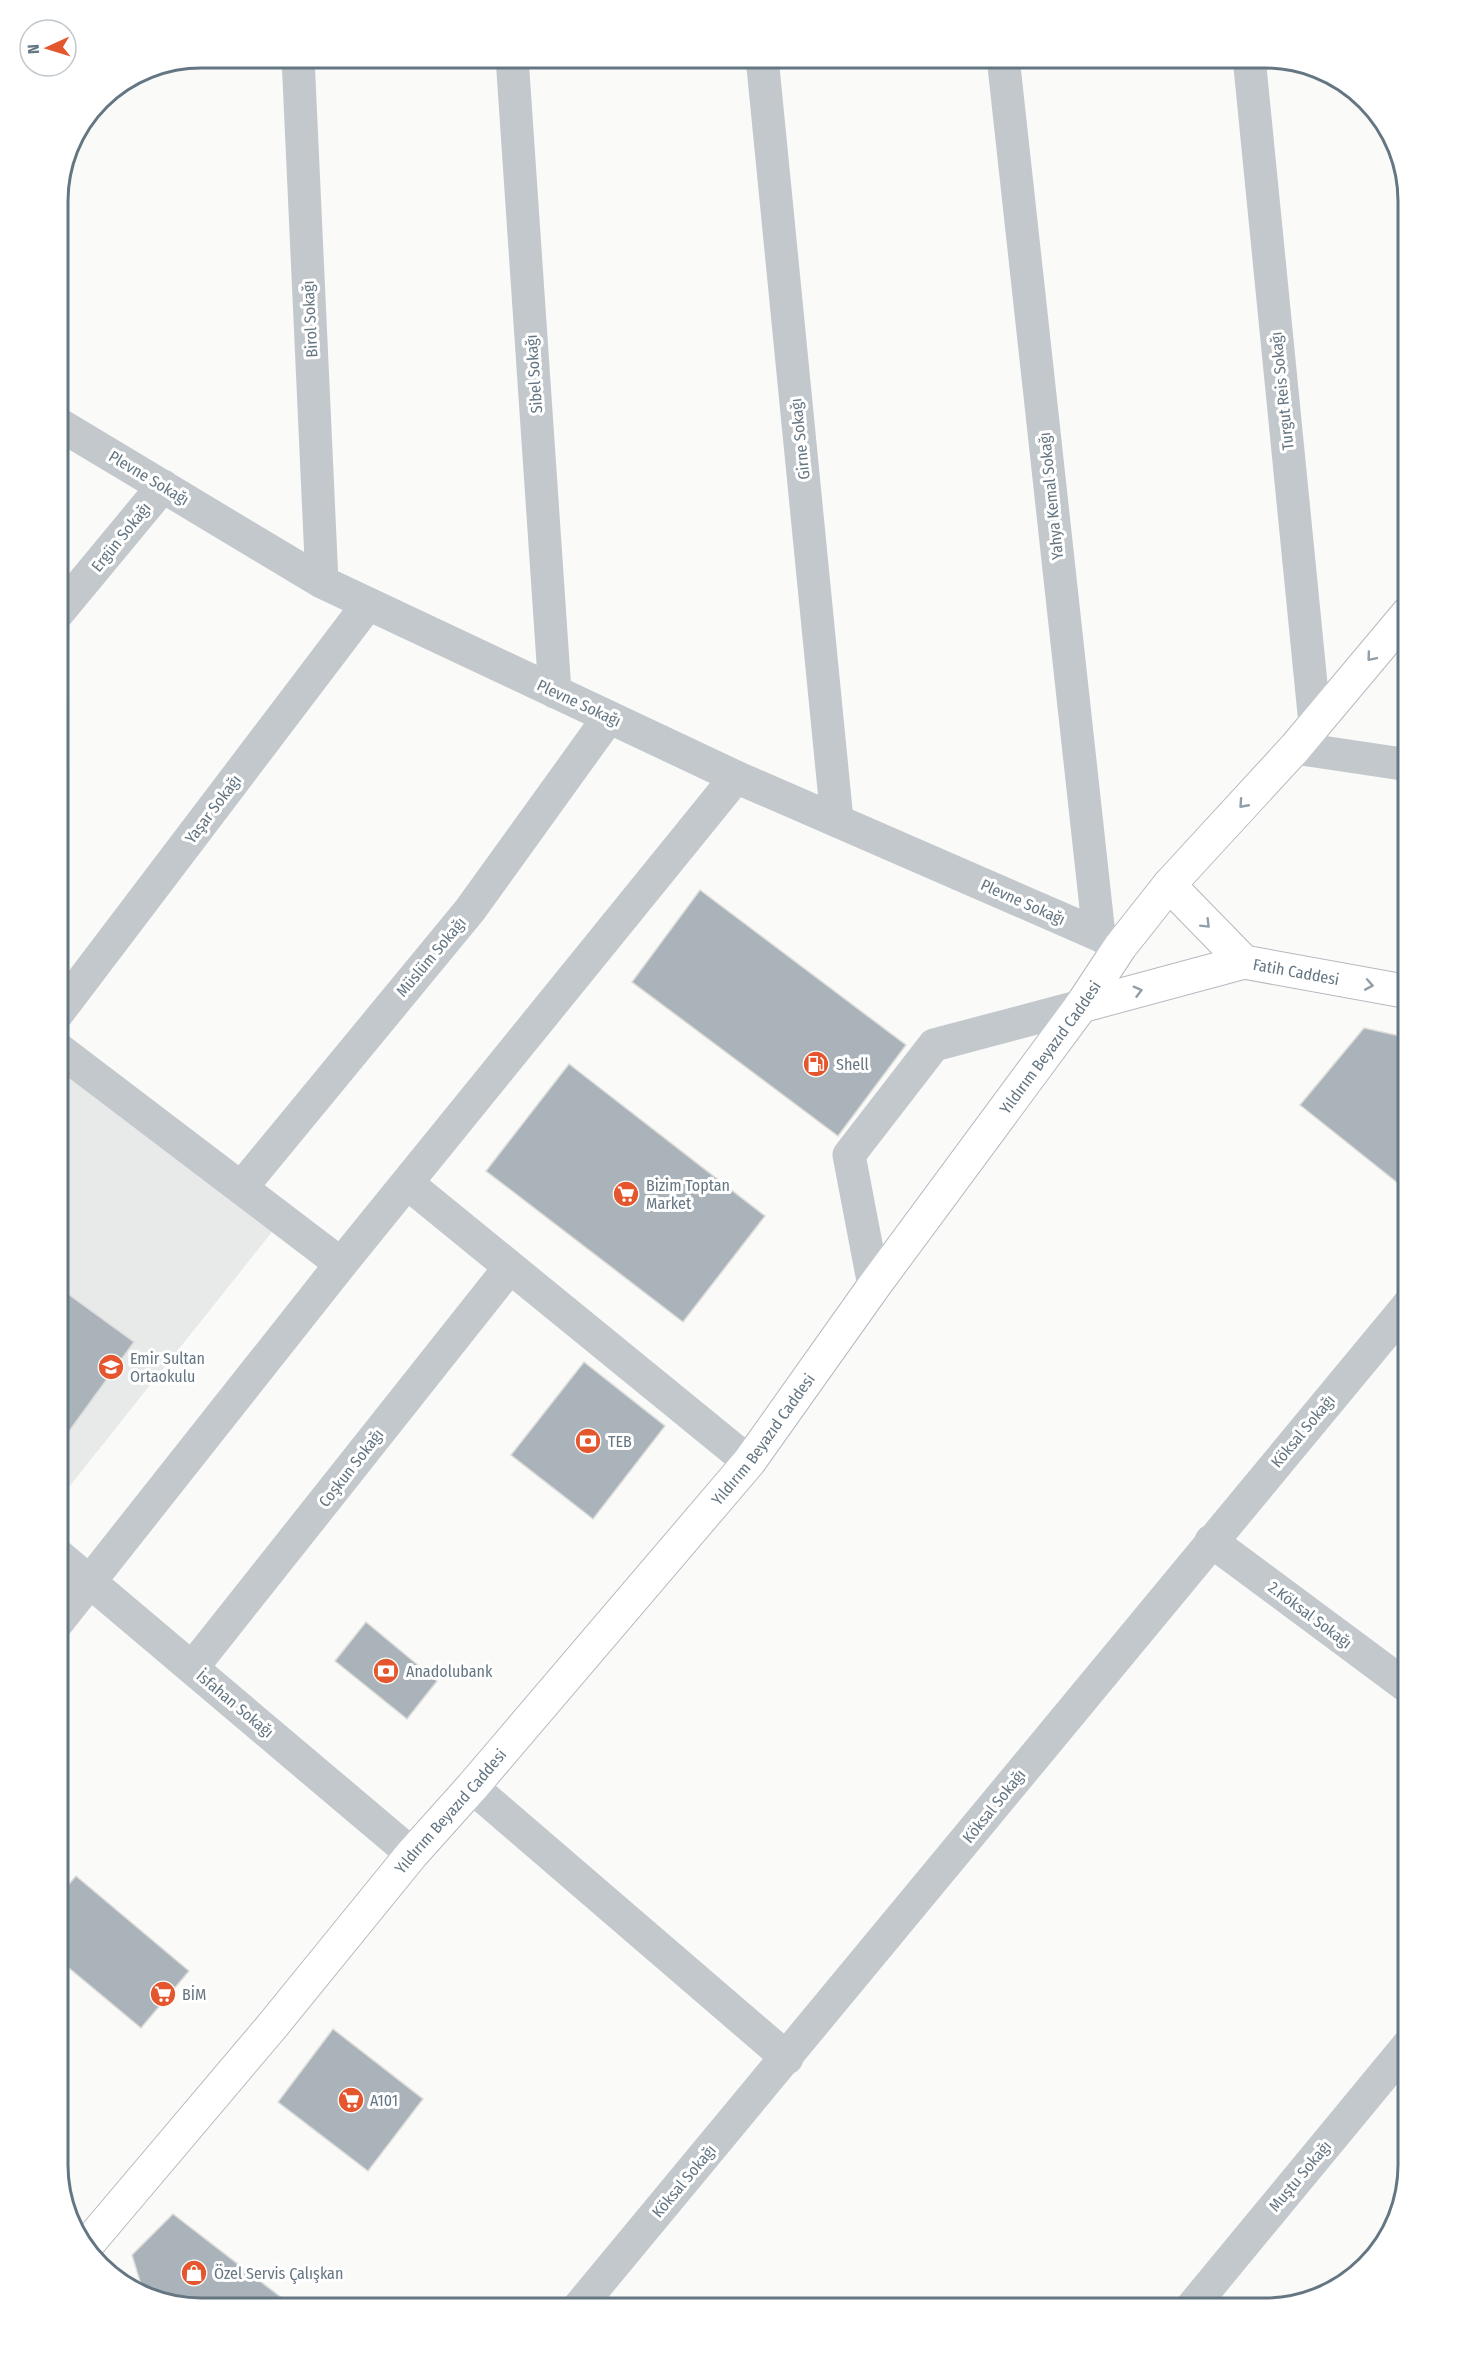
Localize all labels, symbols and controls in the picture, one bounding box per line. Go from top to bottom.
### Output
north arrow [18,18,78,78]
text: N [24,44,43,54]
street label: Birol Sokağı [298,280,322,358]
street label: Turgut Reis Sokağı [1266,331,1298,451]
street label: Sibel Sokağı [522,334,546,414]
street label: Girne Sokağı [786,397,814,481]
street label: Yahya Kemal Sokağı [1035,431,1067,561]
street label: Plevne Sokağı [105,447,193,509]
street label: Ergün Sokağı [87,499,155,575]
one-way arrow [1368,650,1379,661]
street label: Plevne Sokağı [534,675,624,731]
street label: Yaşar Sokağı [181,771,245,847]
one-way arrow [1239,797,1250,808]
street label: Plevne Sokağı [978,875,1068,929]
street label: Müslüm Sokağı [392,913,470,1001]
one-way arrow [1199,918,1210,928]
street label: Fatih Caddesi [1252,954,1341,989]
street label: Yıldırım Beyazıd Caddesi [995,977,1105,1117]
one-way arrow [1364,978,1374,991]
one-way arrow [1133,985,1143,998]
fuel station icon: Shell [801,1049,831,1079]
place label: Shell [836,1055,869,1074]
place label: Bizim Toptan Market [646,1176,730,1213]
supermarket icon: Bizim Toptan Market [611,1179,641,1209]
place label: Emir Sultan Ortaokulu [130,1349,205,1386]
school or university icon: Emir Sultan Ortaokulu [96,1352,126,1382]
street label: Yıldırım Beyazıd Caddesi [707,1370,818,1509]
street label: Köksal Sokağı [1267,1391,1339,1471]
street label: Coşkun Sokağı [315,1425,387,1511]
bank icon: TEB [573,1426,603,1456]
place label: TEB [608,1432,632,1451]
street label: 2.Köksal Sokağı [1264,1577,1356,1653]
bank icon: Anadolubank [371,1656,401,1686]
place label: Anadolubank [406,1662,493,1681]
street label: İsfahan Sokağı [193,1666,277,1742]
street label: Yıldırım Beyazıd Caddesi [391,1745,510,1877]
street label: Köksal Sokağı [959,1765,1029,1847]
supermarket icon: BİM [148,1979,178,2009]
place label: BİM [182,1985,206,2004]
supermarket icon: A101 [336,2085,366,2115]
place label: A101 [370,2091,398,2110]
street label: Muştu Sokağı [1265,2137,1335,2215]
street label: Köksal Sokağı [648,2141,720,2221]
shop icon: Özel Servis Çalışkan [179,2258,209,2288]
place label: Özel Servis Çalışkan [214,2264,343,2284]

